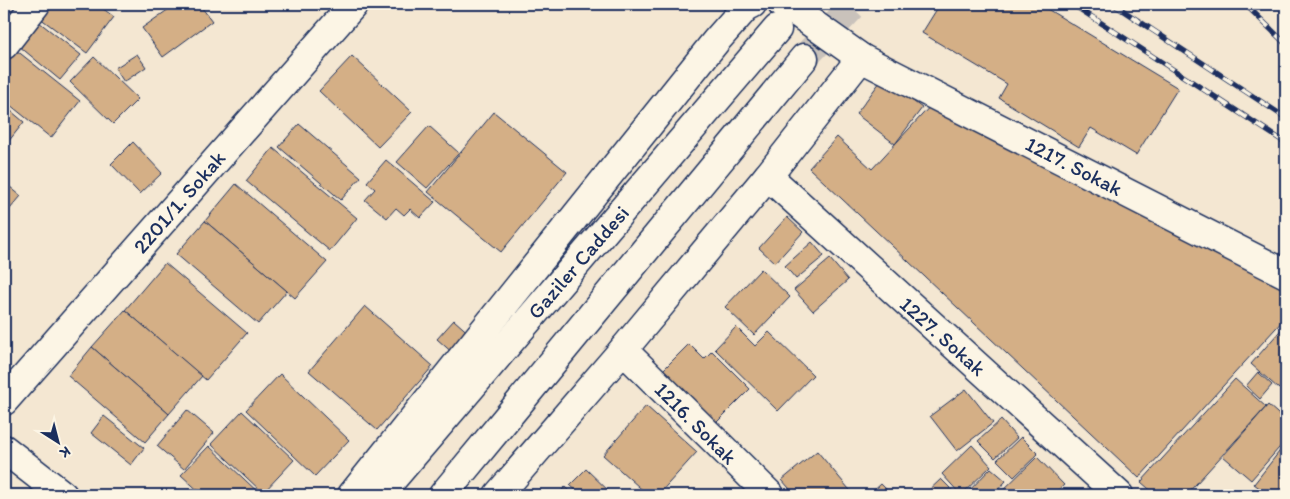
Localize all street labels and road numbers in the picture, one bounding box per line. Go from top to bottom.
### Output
street label: 1217. Sokak [1021,131,1127,201]
street label: 2201/1. Sokak [128,145,231,258]
street label: Gaziler Caddesi [522,200,634,324]
street label: 1227. Sokak [895,291,991,381]
street label: 1216. Sokak [650,377,743,470]

